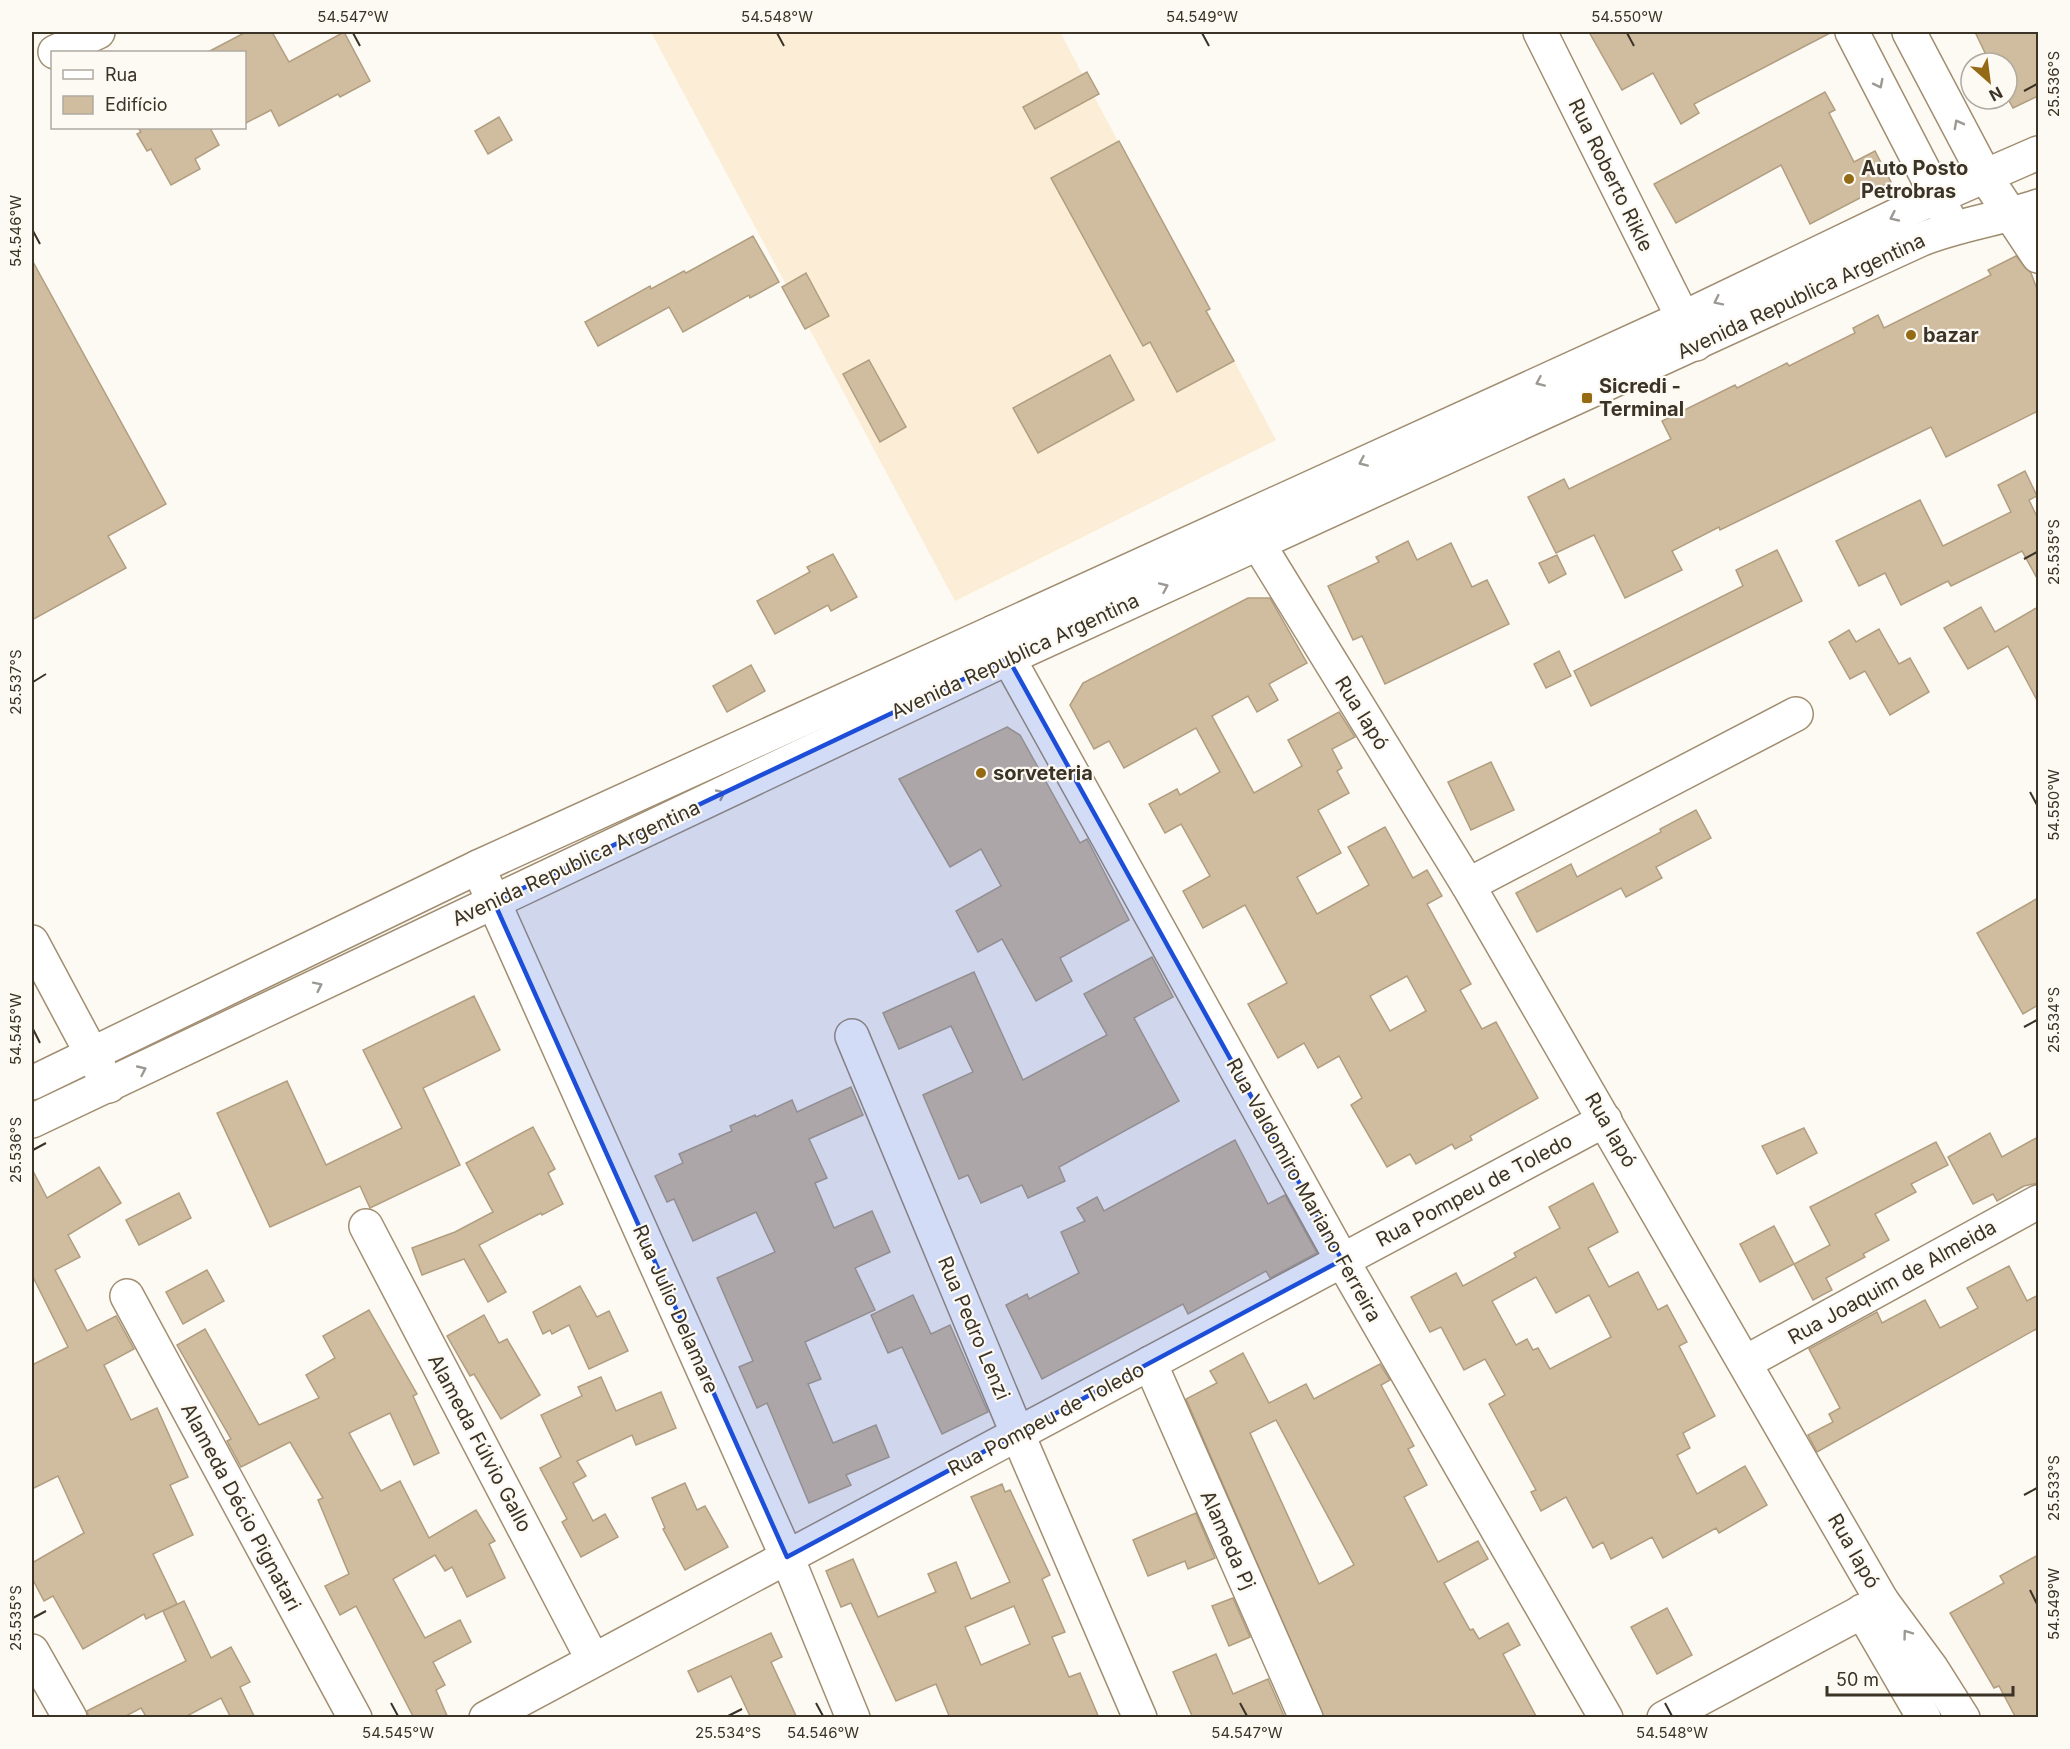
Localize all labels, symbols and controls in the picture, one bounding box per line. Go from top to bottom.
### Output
text: 54.547°W [317,7,389,26]
text: 54.548°W [741,7,813,26]
text: 54.549°W [1166,7,1238,26]
text: 54.550°W [1591,7,1663,26]
legend [51,51,246,129]
north arrow [1959,51,2019,111]
text: 25.536°S [2044,51,2063,117]
text: Rua [105,64,137,85]
one-way arrow [1871,77,1883,88]
text: N [1986,83,2006,106]
text: Edifício [105,94,168,115]
street label: Rua Roberto Rikle [1564,95,1658,255]
one-way arrow [1954,120,1965,130]
place label: Auto Posto Petrobras [1861,156,1968,203]
marker: Auto Posto Petrobras [1842,172,1856,186]
text: 54.546°W [6,195,25,267]
one-way arrow [1889,209,1900,221]
street label: Avenida Republica Argentina [1673,228,1929,364]
one-way arrow [1713,294,1724,305]
place label: bazar [1923,323,1979,347]
marker: bazar [1904,328,1918,342]
place label: Sicredi - Terminal [1599,374,1684,421]
one-way arrow [1536,375,1547,387]
marker: Sicredi - Terminal [1580,391,1594,405]
one-way arrow [1358,455,1369,467]
text: 25.535°S [2044,519,2063,585]
one-way arrow [1158,582,1169,594]
street label: Avenida Republica Argentina [887,588,1143,724]
text: 25.537°S [6,649,25,715]
street label: Rua Iapó [1330,672,1394,754]
place label: sorveteria [993,761,1093,785]
marker: sorveteria [974,766,988,780]
text: 54.550°W [2044,769,2063,841]
one-way arrow [715,790,726,802]
street label: Avenida Republica Argentina [448,795,704,931]
one-way arrow [311,982,322,994]
text: 25.534°S [2044,987,2063,1053]
text: 54.545°W [6,993,25,1065]
street label: Rua Valdomiro Mariano Ferreira [1221,1054,1387,1326]
one-way arrow [135,1066,146,1078]
street label: Rua Iapó [1580,1088,1642,1172]
text: 25.536°S [6,1117,25,1183]
street label: Rua Pompeu de Toledo [1372,1128,1576,1252]
street label: Rua Joaquim de Almeida [1784,1215,2000,1349]
street label: Rua Julio Delamare [628,1221,724,1397]
street label: Rua Pedro Lenzi [933,1253,1015,1403]
street label: Alameda Fúlvio Gallo [423,1350,537,1536]
street label: Rua Pompeu de Toledo [944,1357,1148,1481]
street label: Alameda Décio Pignatari [176,1399,306,1615]
text: 25.533°S [2044,1455,2063,1521]
street label: Alameda Pj [1196,1487,1260,1593]
street label: Rua Iapó [1823,1509,1885,1593]
text: 54.549°W [2044,1568,2063,1640]
text: 25.535°S [6,1585,25,1651]
one-way arrow [1903,1630,1914,1641]
scale bar [1827,1659,2013,1697]
text: 50 m [1836,1669,1879,1690]
text: 54.545°W [362,1723,434,1742]
text: 25.534°S [695,1723,761,1742]
text: 54.546°W [787,1723,859,1742]
text: 54.547°W [1211,1723,1283,1742]
text: 54.548°W [1636,1723,1708,1742]

